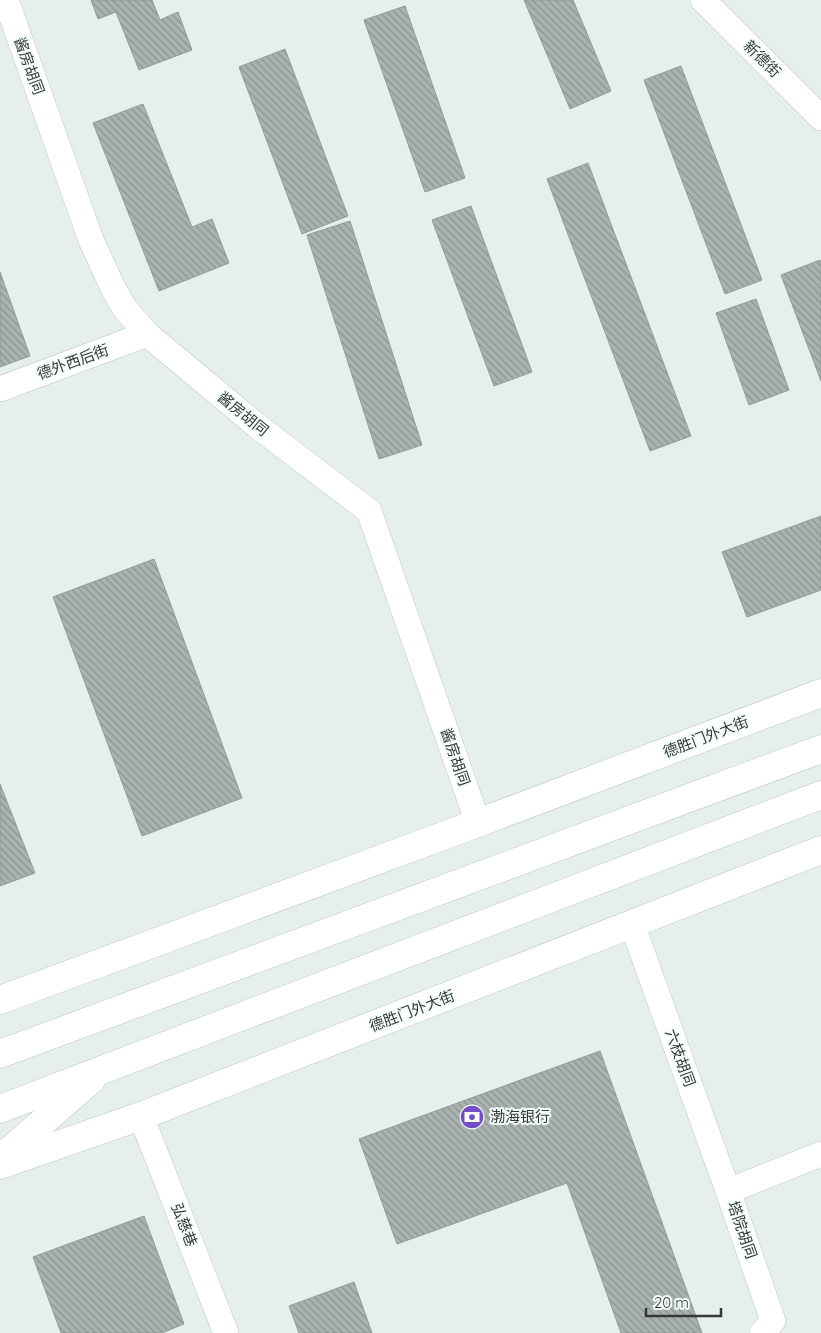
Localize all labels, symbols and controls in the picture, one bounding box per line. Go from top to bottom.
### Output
street label: 酱房胡同 [10,34,49,97]
street label: 新德街 [740,36,785,81]
street label: 德外西后街 [34,340,111,383]
street label: 酱房胡同 [214,387,273,440]
street label: 德胜门外大街 [660,712,751,762]
street label: 酱房胡同 [437,725,474,788]
street label: 德胜门外大街 [366,986,457,1036]
street label: 六枝胡同 [661,1026,700,1089]
bank icon: 渤海银行 [459,1104,485,1130]
place label: 渤海银行 [490,1107,550,1126]
street label: 塔院胡同 [724,1198,761,1261]
street label: 弘慈巷 [168,1200,201,1249]
scale bar [646,1286,721,1318]
text: 20 m [654,1293,689,1312]

